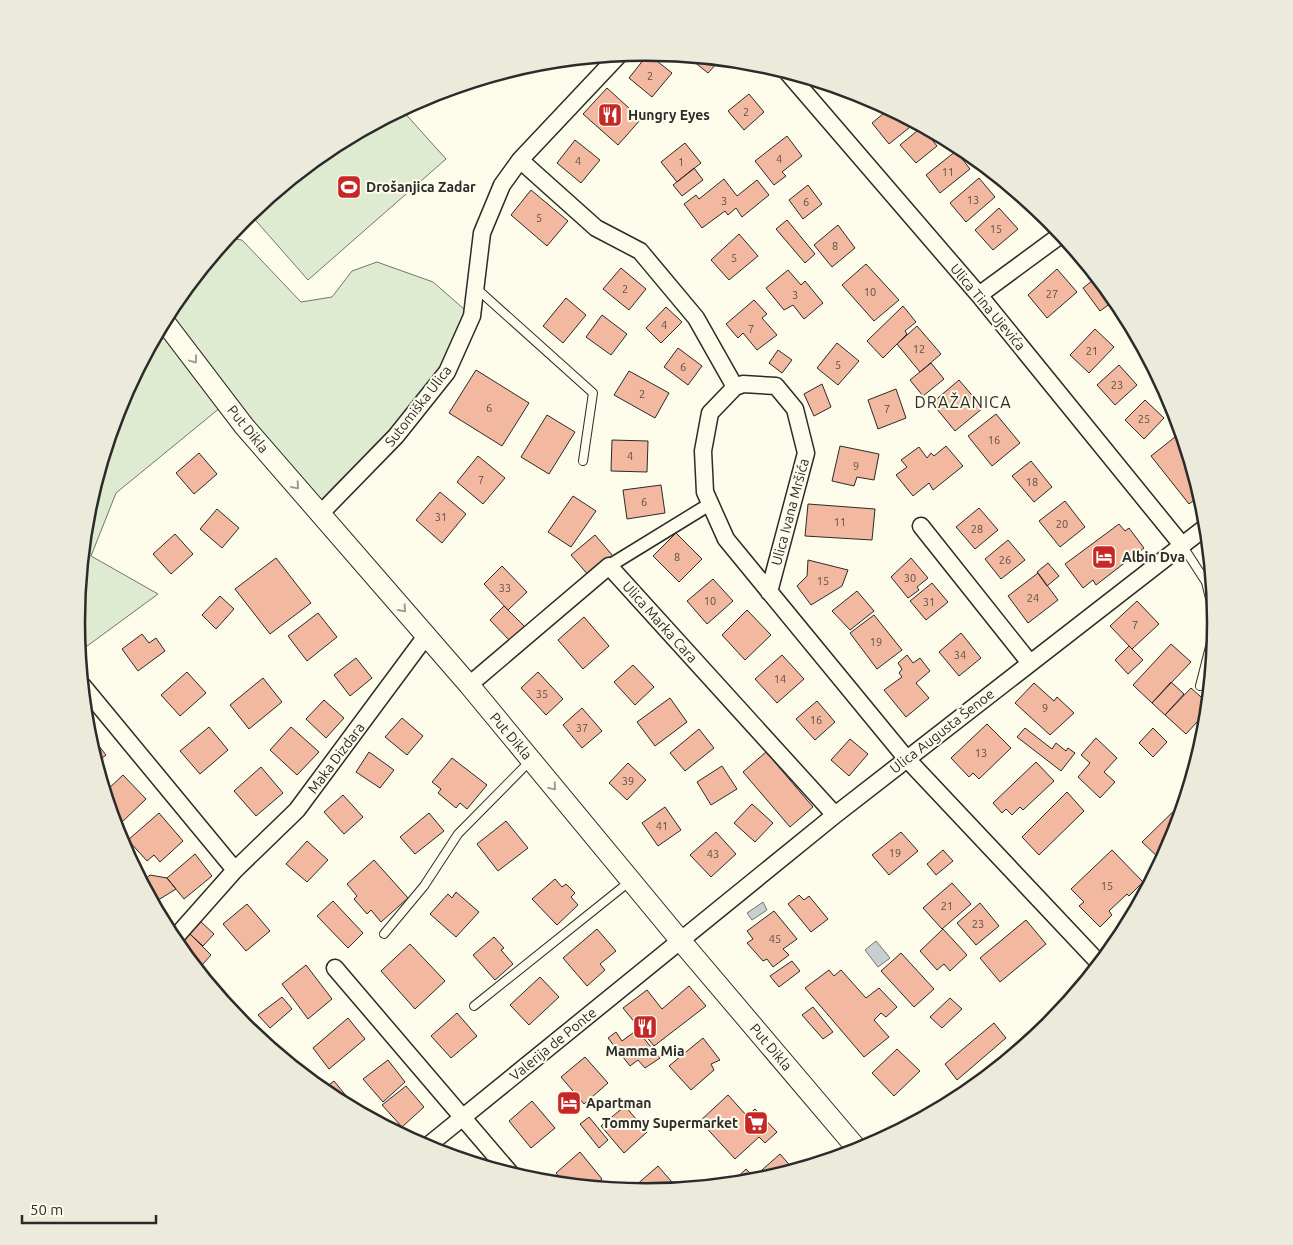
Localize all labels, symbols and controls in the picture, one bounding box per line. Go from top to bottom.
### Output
house number: 2 [647,70,653,82]
restaurant icon: Hungry Eyes [597,102,623,128]
house number: 2 [743,106,749,118]
place label: Hungry Eyes [628,107,710,123]
house number: 4 [776,153,782,165]
house number: 4 [575,155,581,167]
house number: 1 [678,156,684,168]
house number: 11 [942,166,954,178]
sports icon: Drošanjica Zadar [336,174,362,200]
place label: Drošanjica Zadar [366,179,476,195]
house number: 13 [967,194,979,206]
house number: 3 [721,195,727,207]
house number: 6 [803,196,809,208]
house number: 5 [536,212,542,224]
house number: 15 [990,223,1002,235]
house number: 8 [832,240,838,252]
house number: 5 [731,252,737,264]
street label: Ulica Tina Ujevića [947,260,1029,354]
house number: 2 [622,283,628,295]
house number: 10 [864,286,876,298]
house number: 27 [1046,288,1058,300]
house number: 3 [792,289,798,301]
house number: 4 [661,319,667,331]
house number: 7 [748,323,754,335]
house number: 12 [913,343,925,355]
house number: 21 [1086,345,1098,357]
one-way arrow [188,354,196,363]
house number: 5 [835,359,841,371]
house number: 6 [680,361,686,373]
street label: Sutomiška Ulica [381,362,455,450]
house number: 23 [1111,379,1123,391]
house number: 2 [639,388,645,400]
district label: DRAŽANICA [914,392,1012,411]
street label: Put Dikla [224,402,272,456]
house number: 6 [486,402,492,414]
house number: 7 [884,403,890,415]
house number: 25 [1138,413,1150,425]
house number: 16 [988,434,1000,446]
house number: 4 [627,450,633,462]
street label: Ulica Ivana Mršića [768,457,812,567]
house number: 9 [853,460,859,472]
house number: 7 [478,474,484,486]
house number: 18 [1026,476,1038,488]
one-way arrow [290,481,299,490]
house number: 6 [641,496,647,508]
house number: 31 [435,511,447,523]
house number: 11 [834,516,846,528]
house number: 20 [1056,518,1068,530]
house number: 28 [971,523,983,535]
hotel icon: Albin Dva [1091,544,1117,570]
place label: Albin Dva [1122,549,1185,565]
house number: 8 [674,551,680,563]
house number: 26 [999,554,1011,566]
house number: 30 [904,572,916,584]
house number: 15 [817,575,829,587]
street label: Ulica Marka Cara [619,578,701,666]
house number: 33 [499,582,511,594]
house number: 24 [1027,592,1039,604]
house number: 10 [704,595,716,607]
house number: 31 [923,596,935,608]
one-way arrow [397,603,405,612]
house number: 7 [1132,619,1138,631]
house number: 19 [870,636,882,648]
house number: 34 [954,649,966,661]
house number: 14 [774,673,786,685]
street label: Ulica Augusta Šenoe [886,685,997,777]
house number: 35 [536,688,548,700]
house number: 9 [1042,702,1048,714]
street label: Put Dikla [487,709,535,763]
house number: 16 [810,714,822,726]
street label: Maka Dizdara [304,720,368,796]
house number: 37 [576,722,588,734]
house number: 13 [975,747,987,759]
house number: 39 [622,775,634,787]
one-way arrow [547,781,556,790]
house number: 41 [656,820,668,832]
house number: 19 [889,847,901,859]
house number: 43 [707,848,719,860]
house number: 15 [1101,880,1113,892]
house number: 21 [941,900,953,912]
house number: 23 [972,918,984,930]
house number: 45 [769,933,781,945]
street label: Valerija de Ponte [507,1004,599,1084]
restaurant icon: Mamma Mia [632,1014,658,1040]
street label: Put Dikla [747,1020,795,1074]
place label: Mamma Mia [605,1043,685,1059]
hotel icon: Apartman [556,1090,582,1116]
place label: Apartman [586,1095,651,1111]
supermarket icon: Tommy Supermarket [743,1110,769,1136]
place label: Tommy Supermarket [602,1115,738,1131]
scale bar [22,1192,156,1224]
text: 50 m [30,1201,63,1218]

